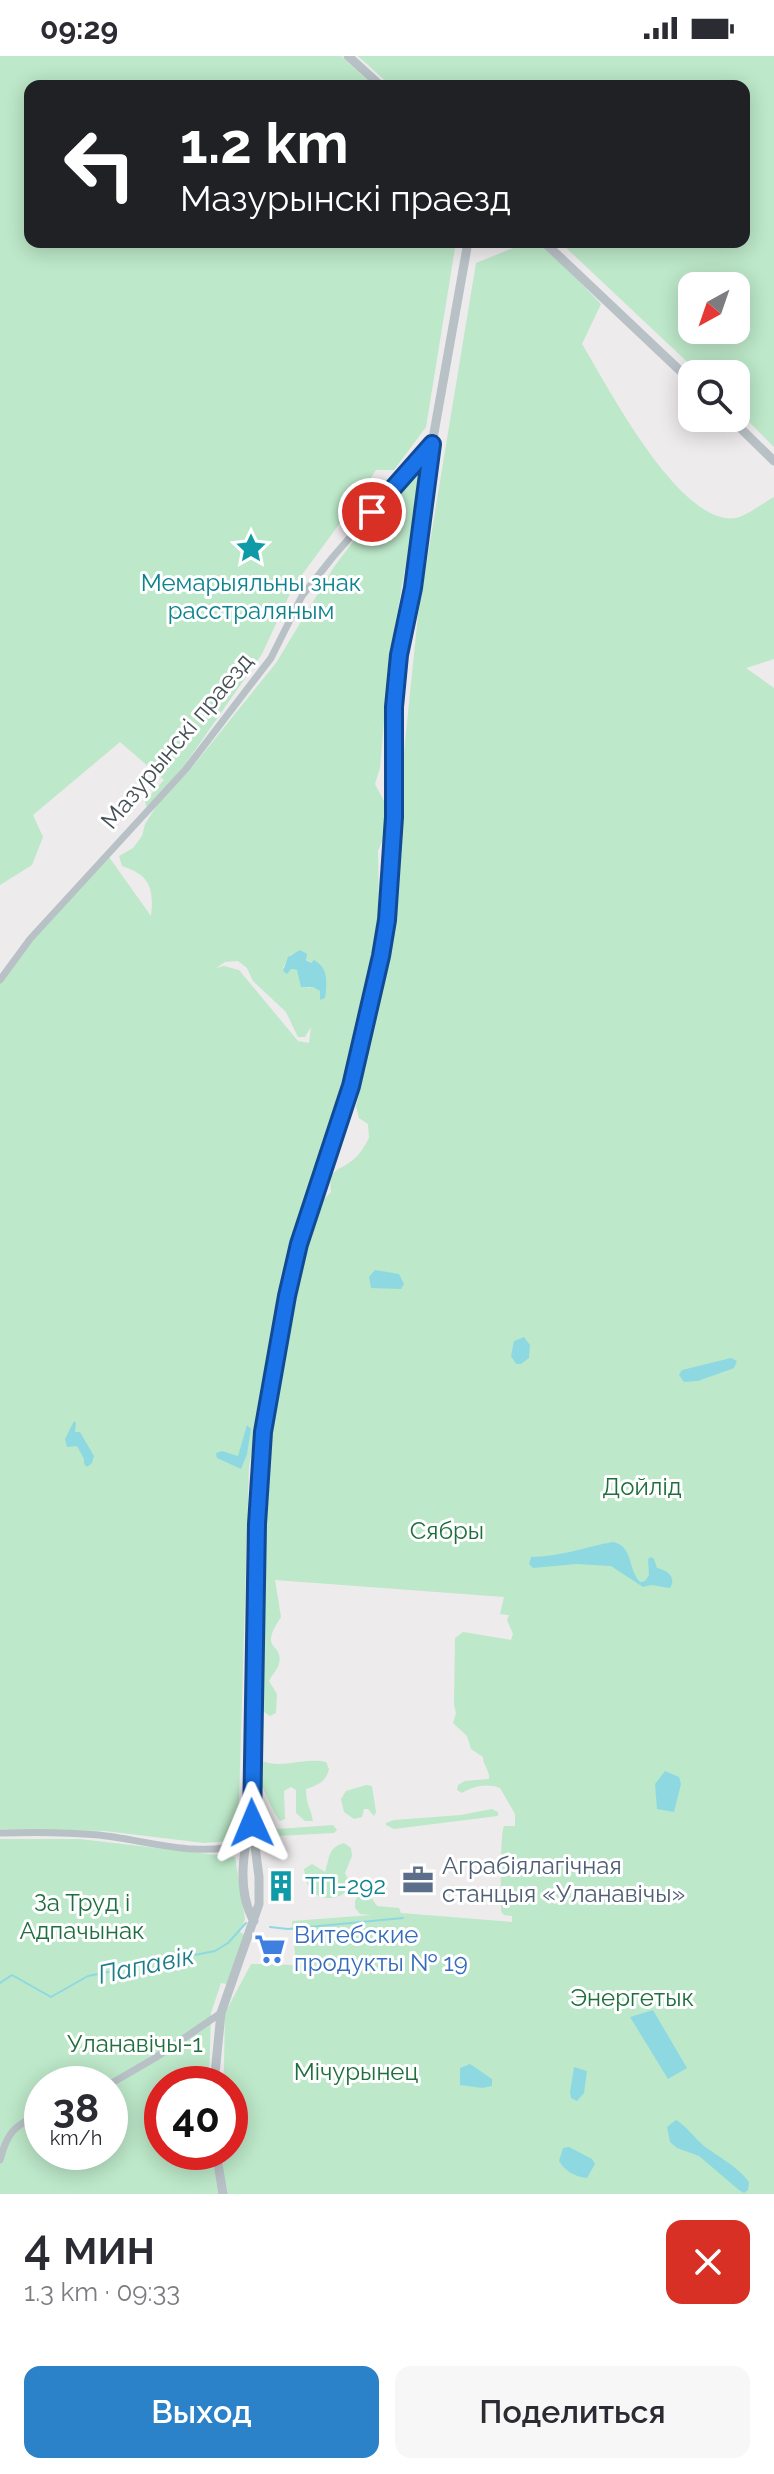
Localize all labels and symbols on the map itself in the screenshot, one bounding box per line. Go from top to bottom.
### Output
north arrow [678,272,750,344]
pin [338,478,406,546]
place icon: Мемарыяльны знак расстраляным [234,531,268,565]
place label: Мемарыяльны знак расстраляным [141,568,361,625]
street label: Мазурынскі праезд [95,647,259,835]
park label: Дойлід [602,1472,682,1501]
park label: Сябры [410,1516,484,1545]
position arrow [210,1781,294,1865]
place label: Аграбіялагічная станцыя «Уланавічы» [442,1851,685,1908]
office icon: Аграбіялагічная станцыя «Уланавічы» [401,1863,435,1897]
building icon: ТП-292 [264,1869,298,1903]
place label: ТП-292 [305,1871,386,1900]
park label: За Труд і Адпачынак [19,1888,145,1945]
place label: Витебские продукты № 19 [294,1920,468,1977]
supermarket icon: Витебские продукты № 19 [253,1932,287,1966]
water label: Папавік [95,1940,197,1990]
park label: Энергетык [570,1983,694,2012]
park label: Уланавічы-1 [67,2029,203,2058]
park label: Мічурынец [294,2057,418,2086]
speed limit sign: 40 [144,2066,248,2170]

